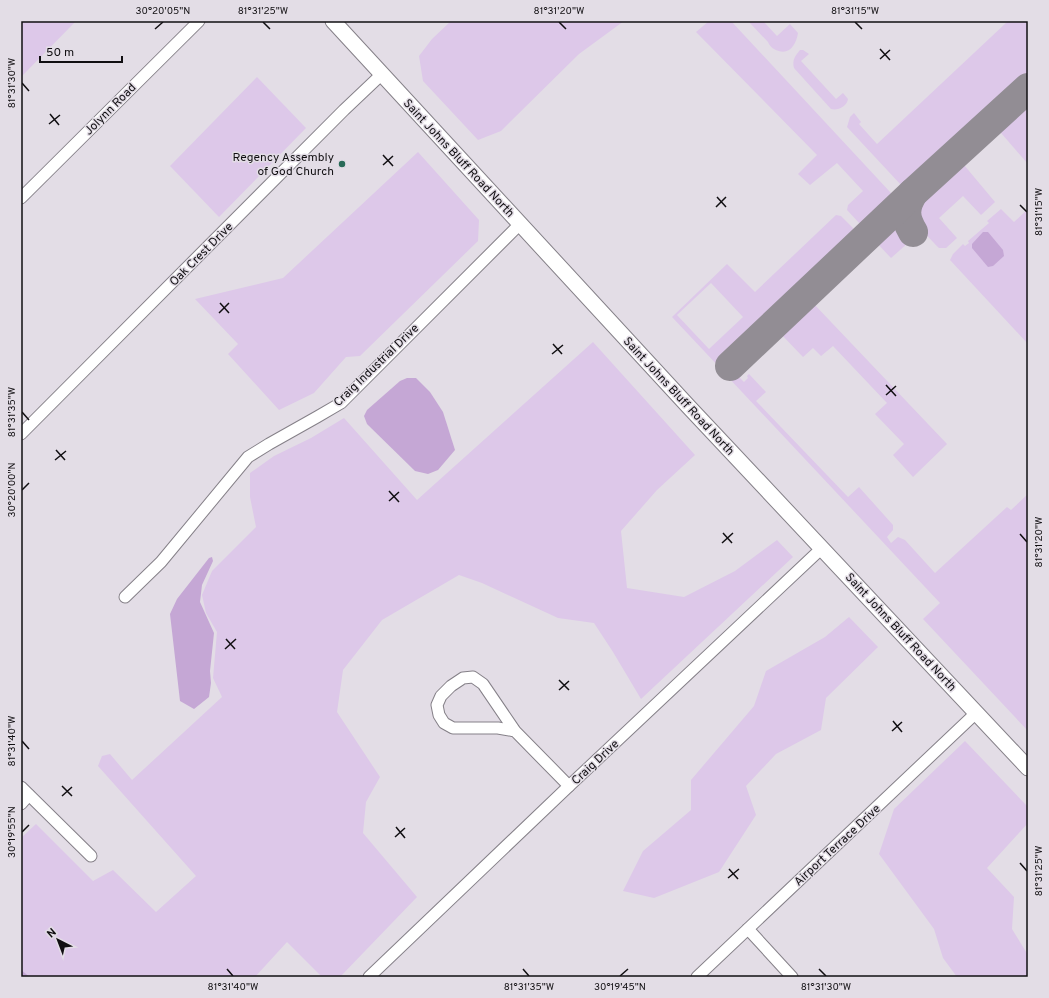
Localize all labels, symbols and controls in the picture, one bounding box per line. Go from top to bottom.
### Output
text: 30°20'05"N [136,5,190,18]
text: 81°31'25"W [238,5,288,18]
text: 81°31'20"W [534,5,584,18]
text: 81°31'15"W [831,5,879,18]
scale bar [40,38,122,64]
text: 50 m [46,45,74,61]
text: 81°31'30"W [6,58,19,108]
street label: Jolynn Road [81,80,140,139]
street label: Saint Johns Bluff Road North [399,96,517,221]
place label: Regency Assembly of God Church [232,150,334,180]
marker: Regency Assembly of God Church [337,159,347,169]
text: 81°31'15"W [1033,188,1046,236]
street label: Oak Crest Drive [166,219,237,290]
street label: Craig Industrial Drive [331,321,423,411]
street label: Saint Johns Bluff Road North [619,334,737,459]
text: 81°31'35"W [6,387,19,437]
text: 30°20'00"N [6,463,19,517]
text: 81°31'20"W [1033,517,1046,567]
street label: Saint Johns Bluff Road North [841,570,959,695]
text: 81°31'40"W [6,716,19,766]
street label: Craig Drive [568,737,623,789]
street label: Airport Terrace Drive [791,801,884,890]
text: 30°19'55"N [6,806,19,858]
text: 81°31'25"W [1033,846,1046,896]
north arrow [38,920,78,960]
text: N [44,925,60,941]
text: 81°31'40"W [208,981,258,994]
text: 81°31'35"W [504,981,554,994]
text: 30°19'45"N [594,981,646,994]
text: 81°31'30"W [801,981,851,994]

